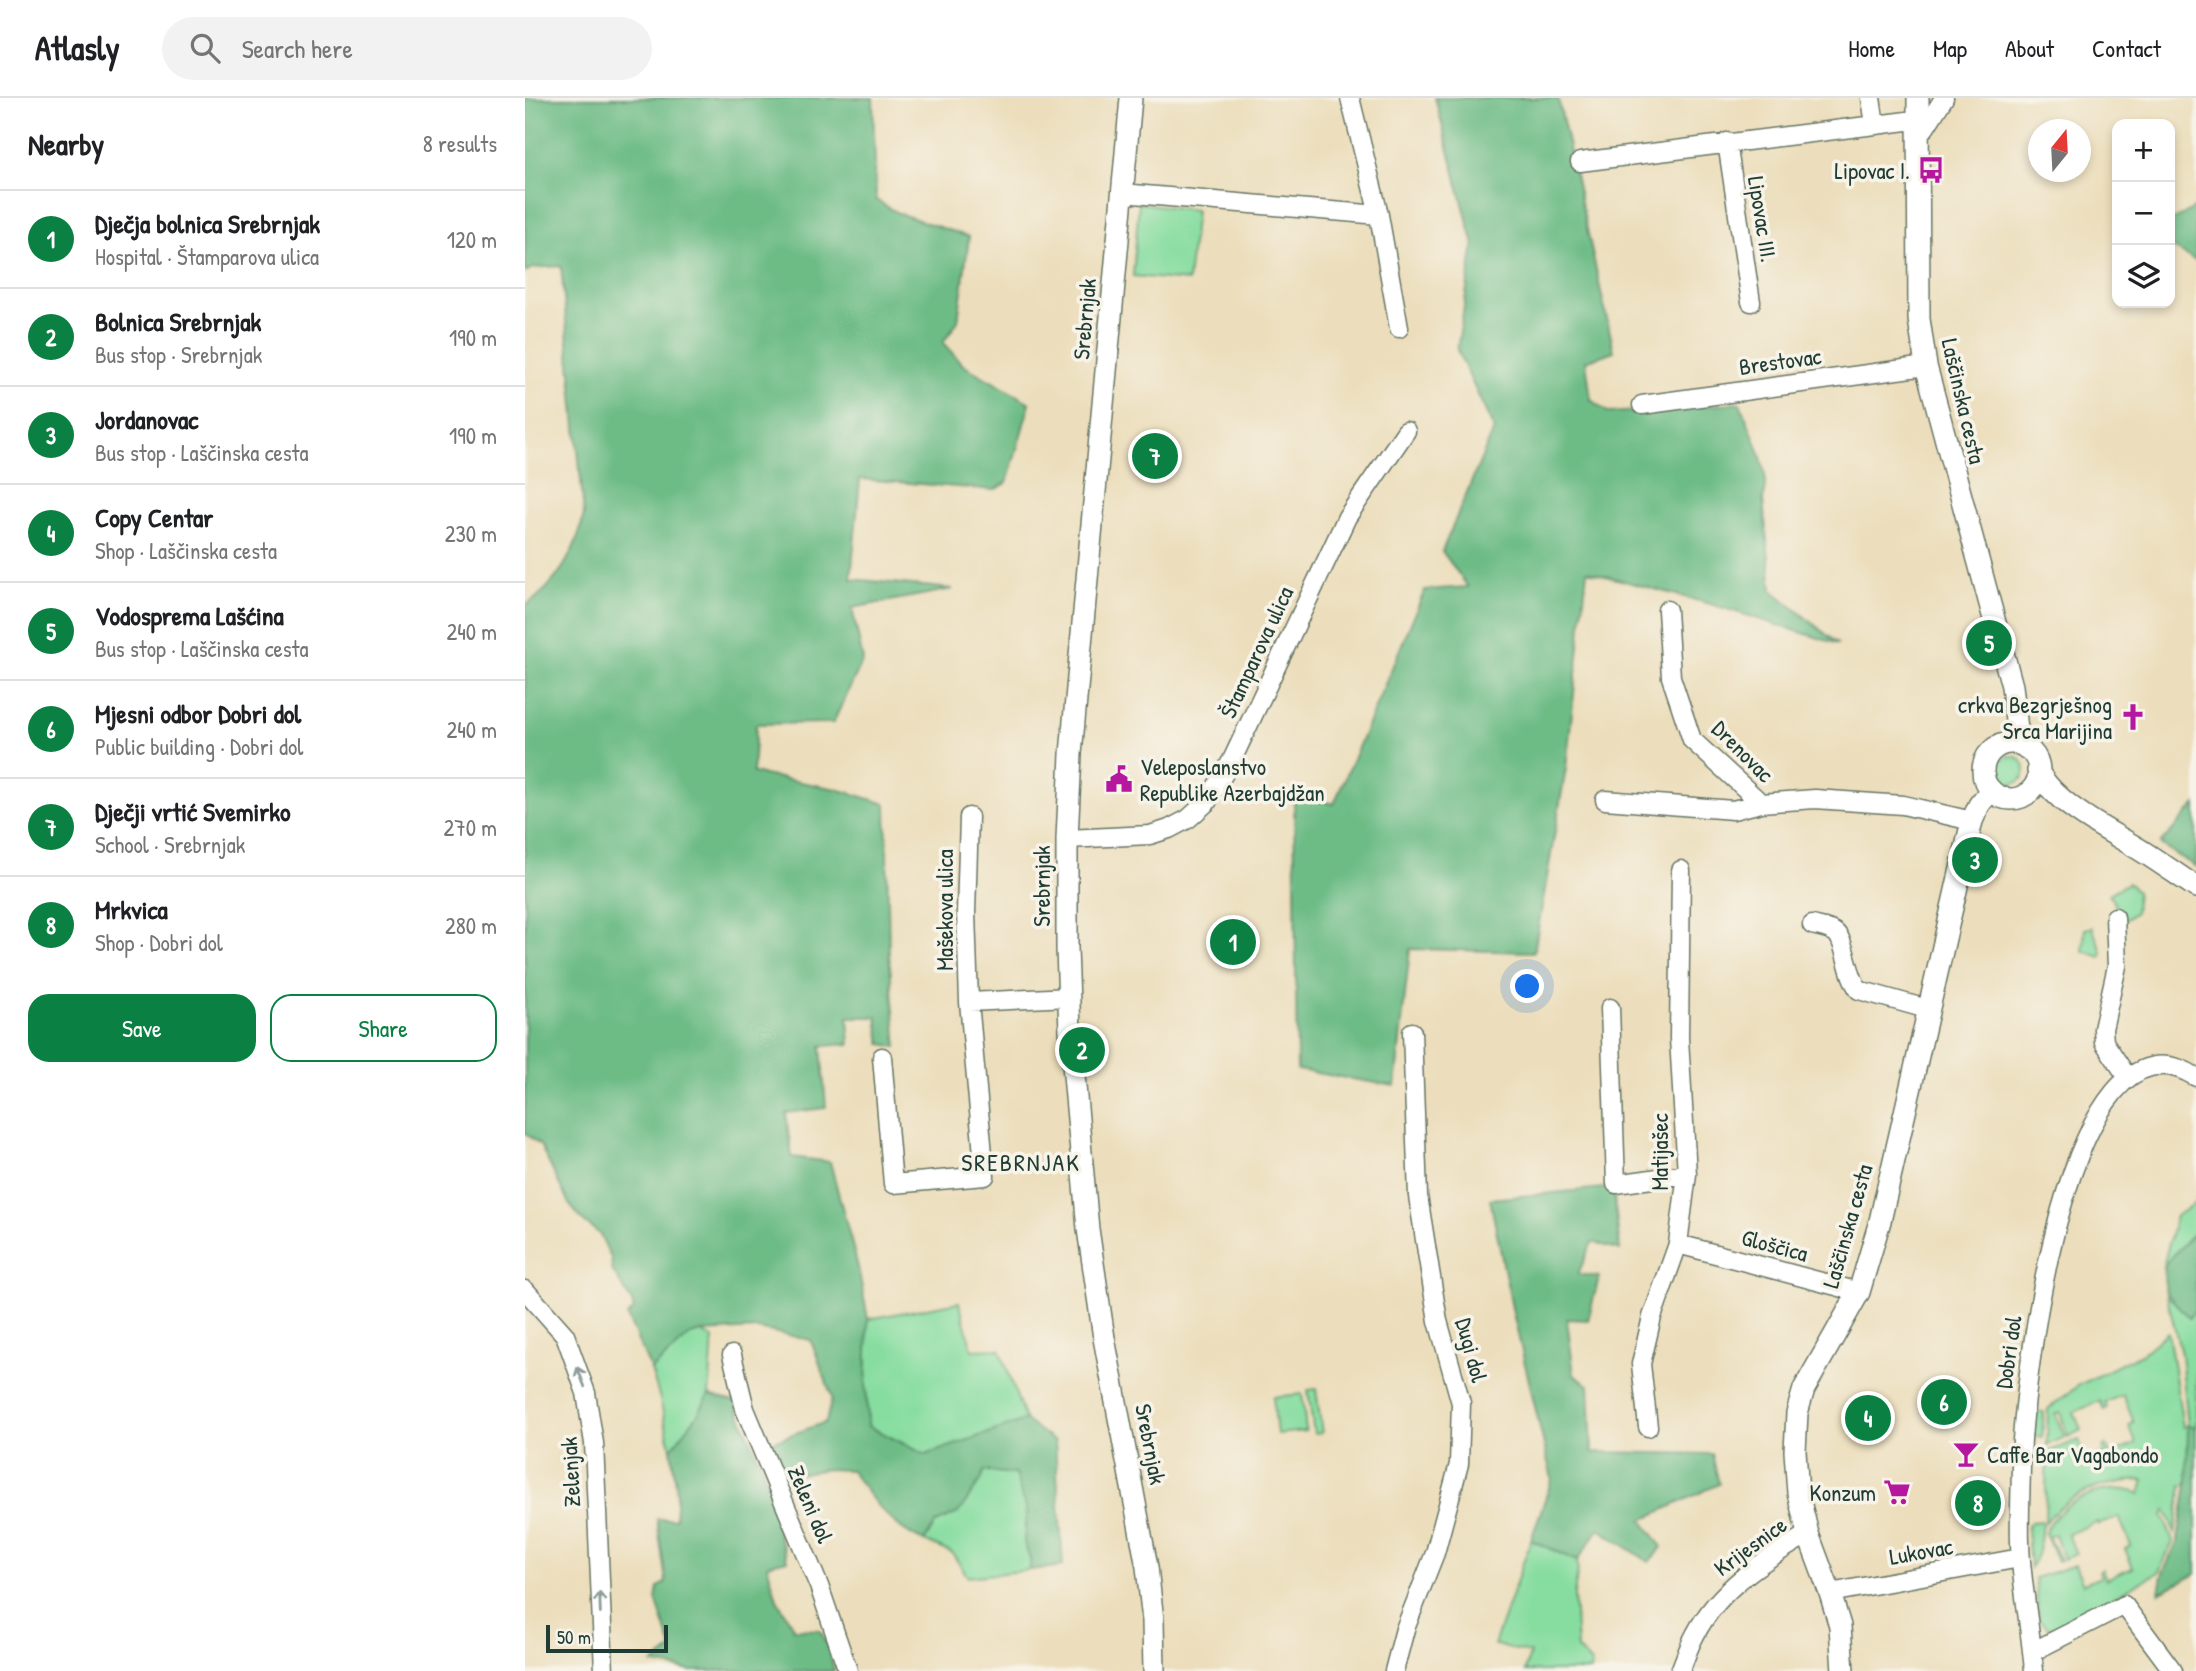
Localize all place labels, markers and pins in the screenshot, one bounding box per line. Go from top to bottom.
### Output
place label: Lipovac I. [1834,155,1910,186]
bus stop icon: Lipovac I. [1916,155,1946,185]
pin: 7 [1132,430,1178,482]
pin: 5 [1966,617,2012,669]
place label: crkva Bezgrješnog Srca Marijina [1958,689,2112,746]
church icon: crkva Bezgrješnog Srca Marijina [2118,702,2148,732]
place label: Veleposlanstvo Republike Azerbajdžan [1140,751,1325,808]
public building icon: Veleposlanstvo Republike Azerbajdžan [1104,764,1134,794]
pin: 3 [1952,834,1998,886]
pin: 1 [1210,916,1256,968]
pin: 2 [1059,1024,1105,1076]
pin: 6 [1921,1376,1967,1428]
pin: 4 [1845,1392,1891,1444]
bar icon: Caffe Bar Vagabondo [1951,1439,1981,1469]
place label: Caffe Bar Vagabondo [1987,1439,2159,1470]
place label: Konzum [1810,1477,1876,1508]
supermarket icon: Konzum [1882,1477,1912,1507]
pin: 8 [1955,1477,2001,1529]

